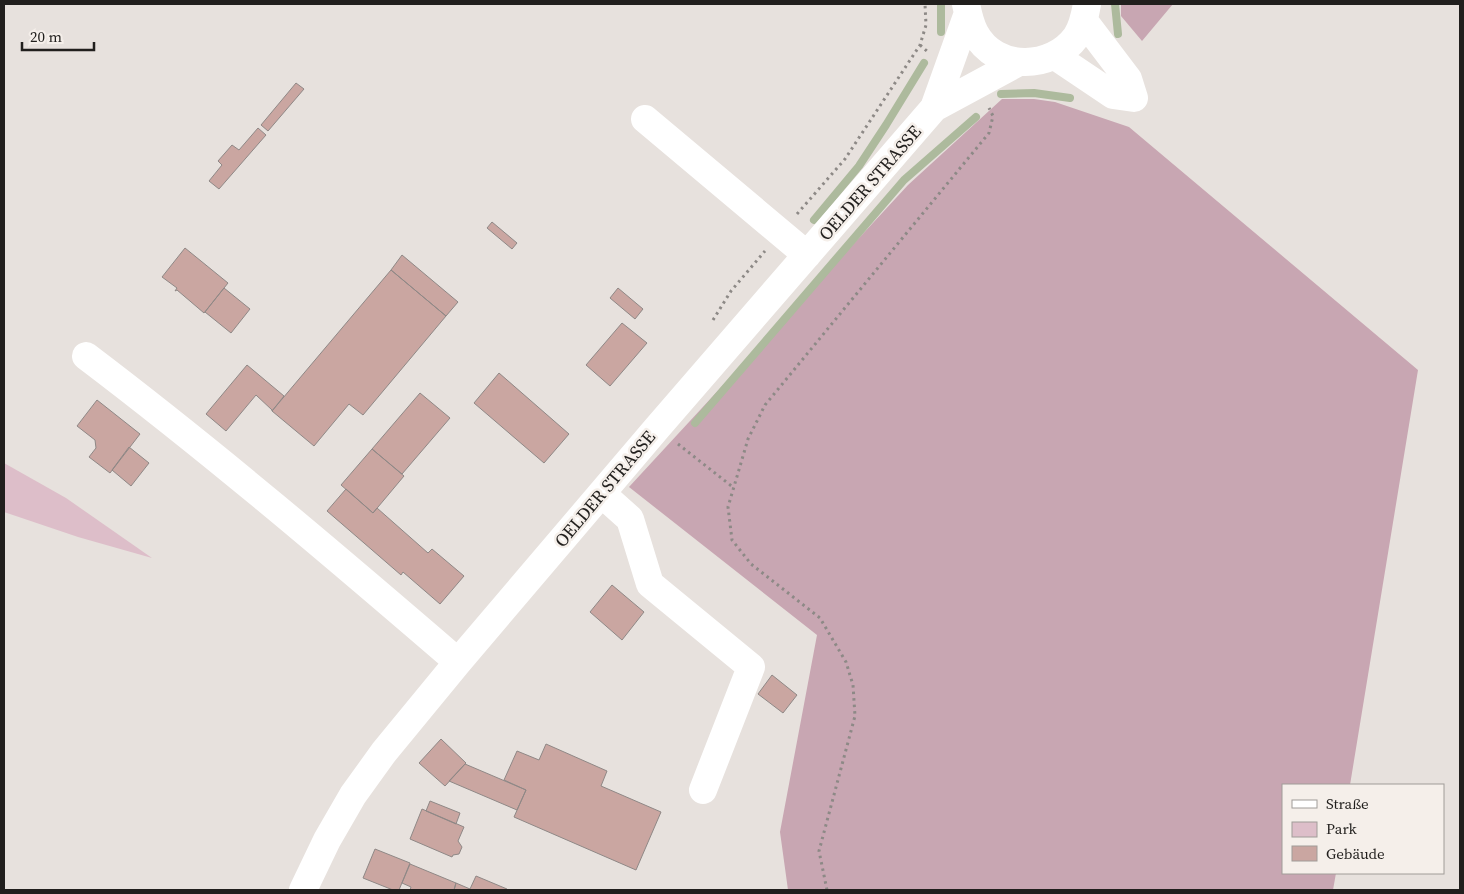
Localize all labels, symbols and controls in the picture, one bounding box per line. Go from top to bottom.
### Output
scale bar [22,20,95,52]
text: 20 m [30,26,62,47]
street label: OELDER STRASSE [813,120,927,246]
street label: OELDER STRASSE [548,425,661,552]
legend [1282,784,1444,874]
text: Straße [1326,793,1369,814]
text: Park [1326,818,1358,839]
text: Gebäude [1326,843,1385,864]

